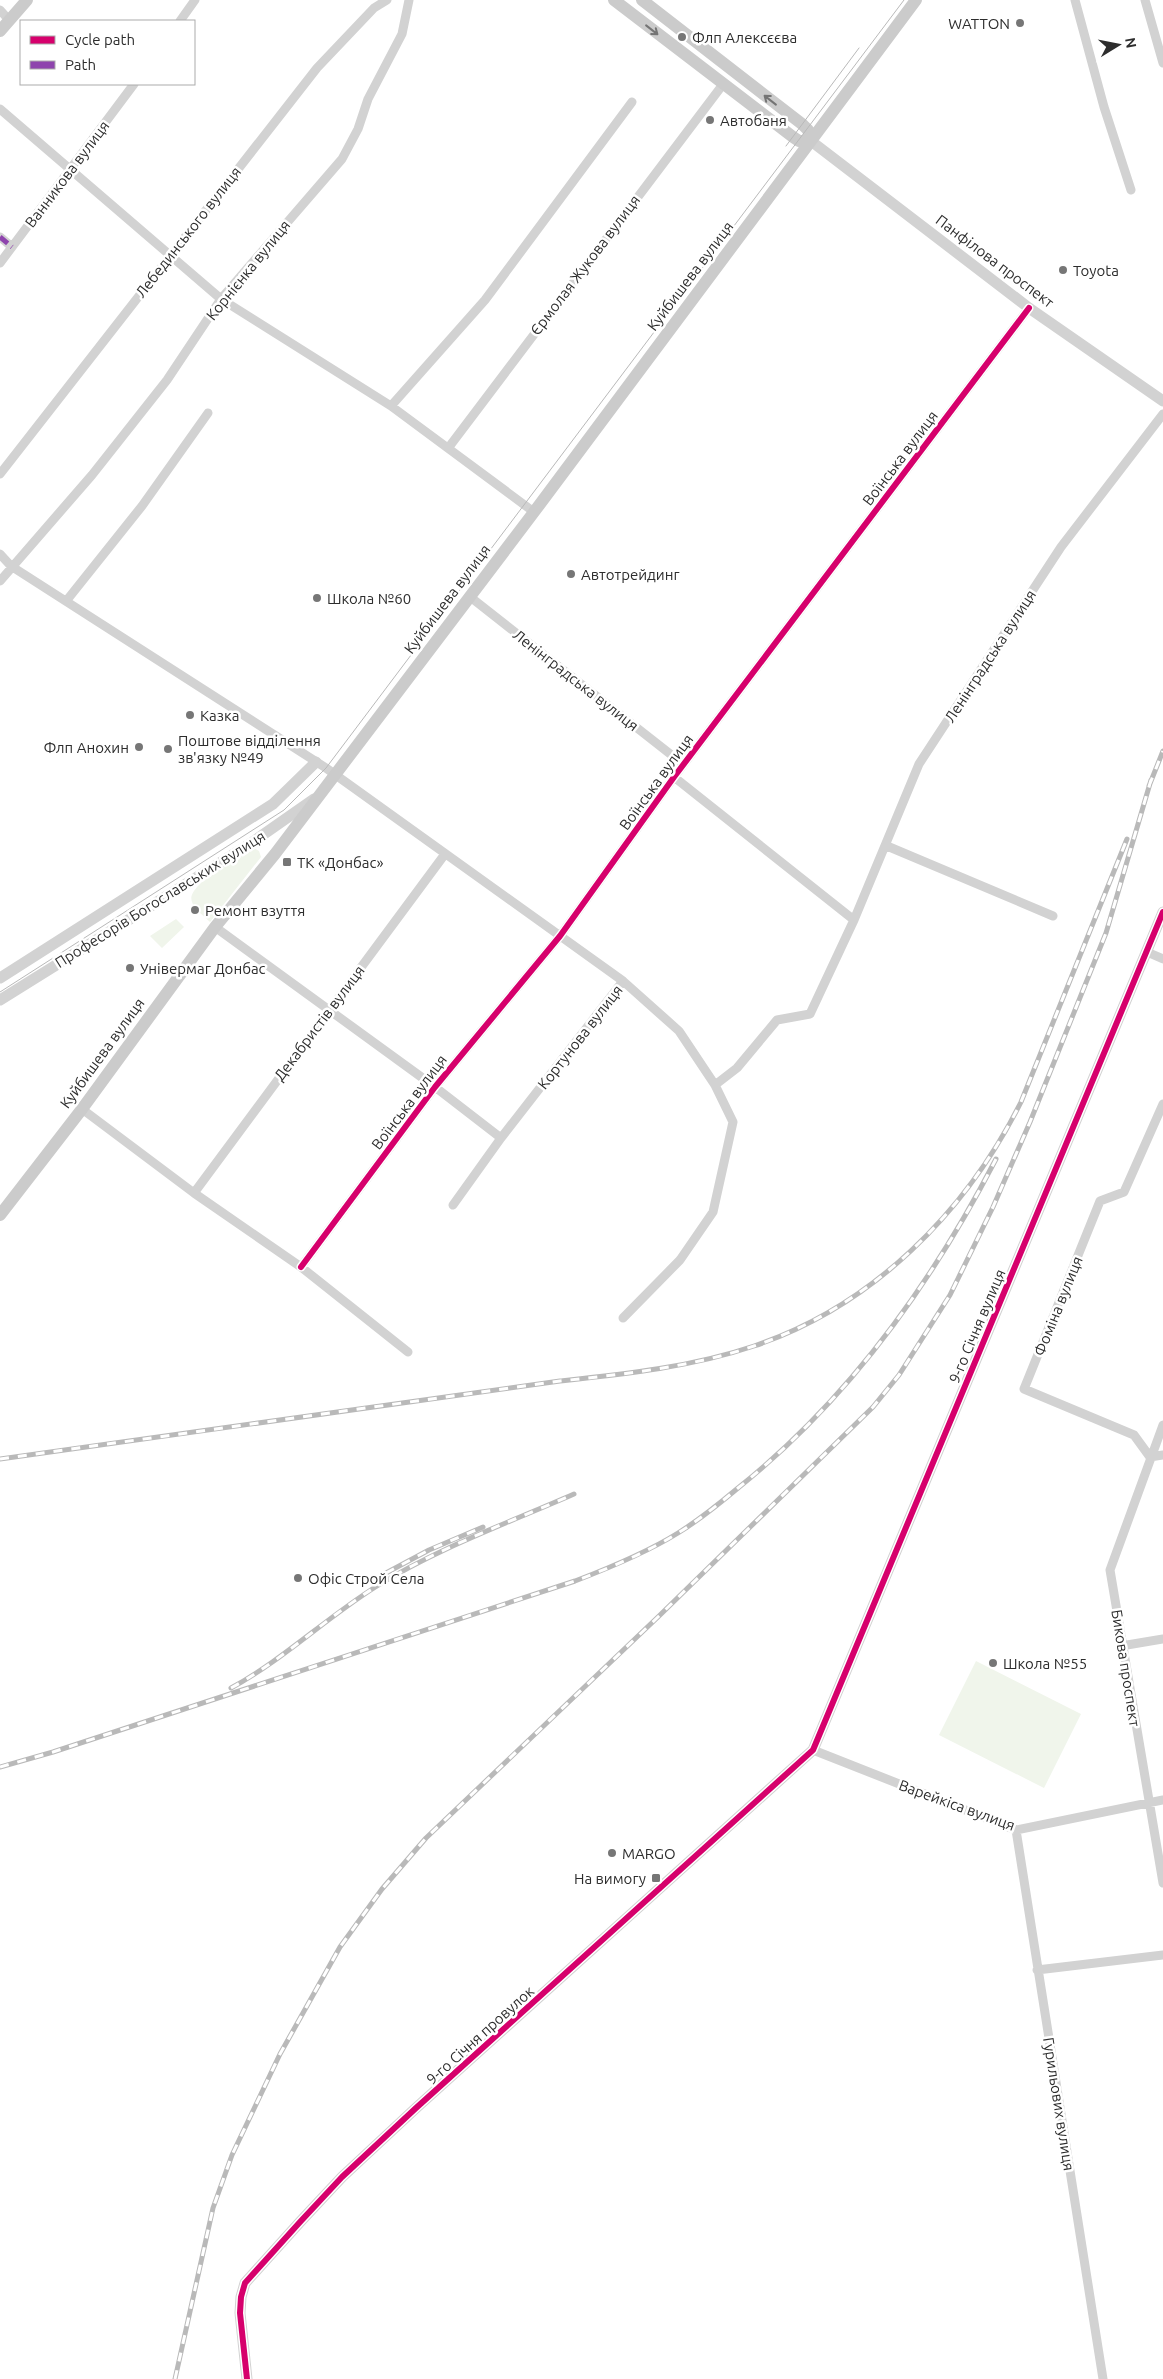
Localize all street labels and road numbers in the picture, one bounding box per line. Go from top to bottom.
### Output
street label: Ванникова вулиця [21,117,113,231]
street label: Лебединського вулиця [132,163,244,301]
street label: Єрмолая Жукова вулиця [527,192,643,338]
street label: Панфілова проспект [933,211,1058,311]
street label: Корнієнка вулиця [203,217,293,323]
street label: Куйбишева вулиця [644,218,736,334]
street label: Воїнська вулиця [859,407,941,509]
street label: Куйбишева вулиця [401,541,493,657]
street label: Ленінградська вулиця [941,587,1039,725]
street label: Ленінградська вулиця [510,626,642,734]
street label: Воїнська вулиця [616,731,696,833]
street label: Професорів Богославських вулиця [52,827,268,971]
street label: Декабристів вулиця [270,962,368,1084]
street label: Кортунова вулиця [534,982,626,1092]
street label: Куйбишева вулиця [56,995,148,1111]
street label: Воїнська вулиця [368,1051,450,1153]
street label: Фоміна вулиця [1030,1254,1086,1358]
street label: 9-го Січня вулиця [945,1267,1009,1385]
street label: Бикова проспект [1108,1608,1144,1728]
street label: Варейкіса вулиця [897,1776,1017,1834]
street label: 9-го Січня провулок [423,1982,537,2088]
street label: Гурильових вулиця [1040,2036,1078,2172]

